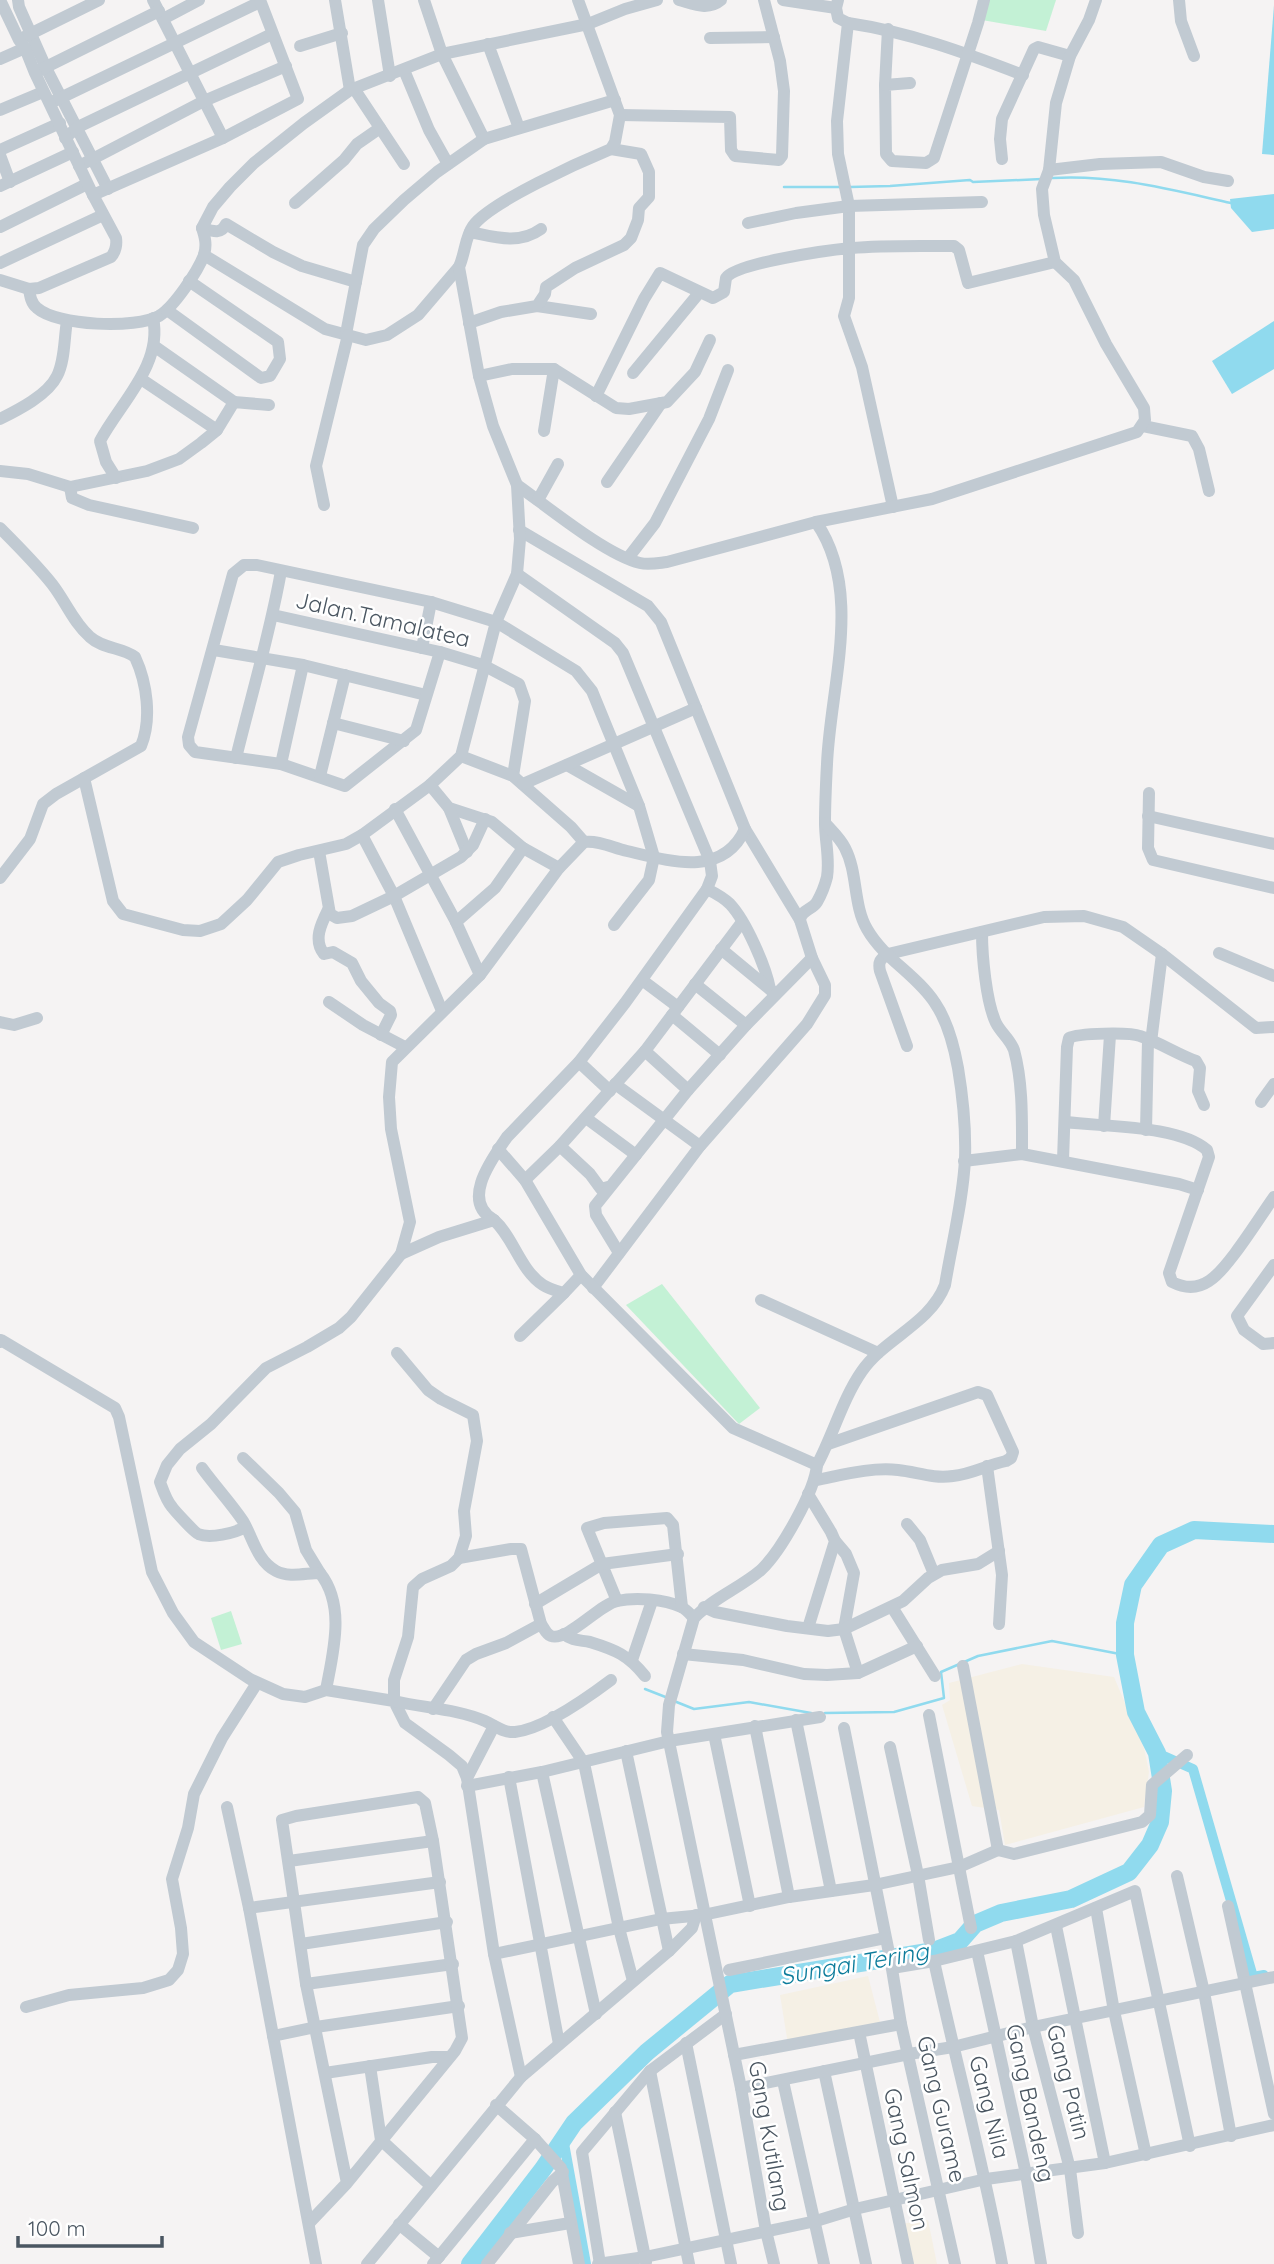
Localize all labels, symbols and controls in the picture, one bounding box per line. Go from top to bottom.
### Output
street label: Jalan.Tamalatea [293,585,473,653]
water label: Sungai Tering [777,1935,933,1991]
street label: Gang Bandeng [1000,2021,1062,2185]
street label: Gang Patin [1041,2021,1097,2143]
street label: Gang Gurame [911,2033,973,2185]
street label: Gang Nila [963,2053,1017,2161]
street label: Gang Kutilang [743,2059,797,2213]
street label: Gang Salmon [878,2085,936,2233]
scale bar [18,2204,161,2248]
text: 100 m [28,2215,86,2241]

